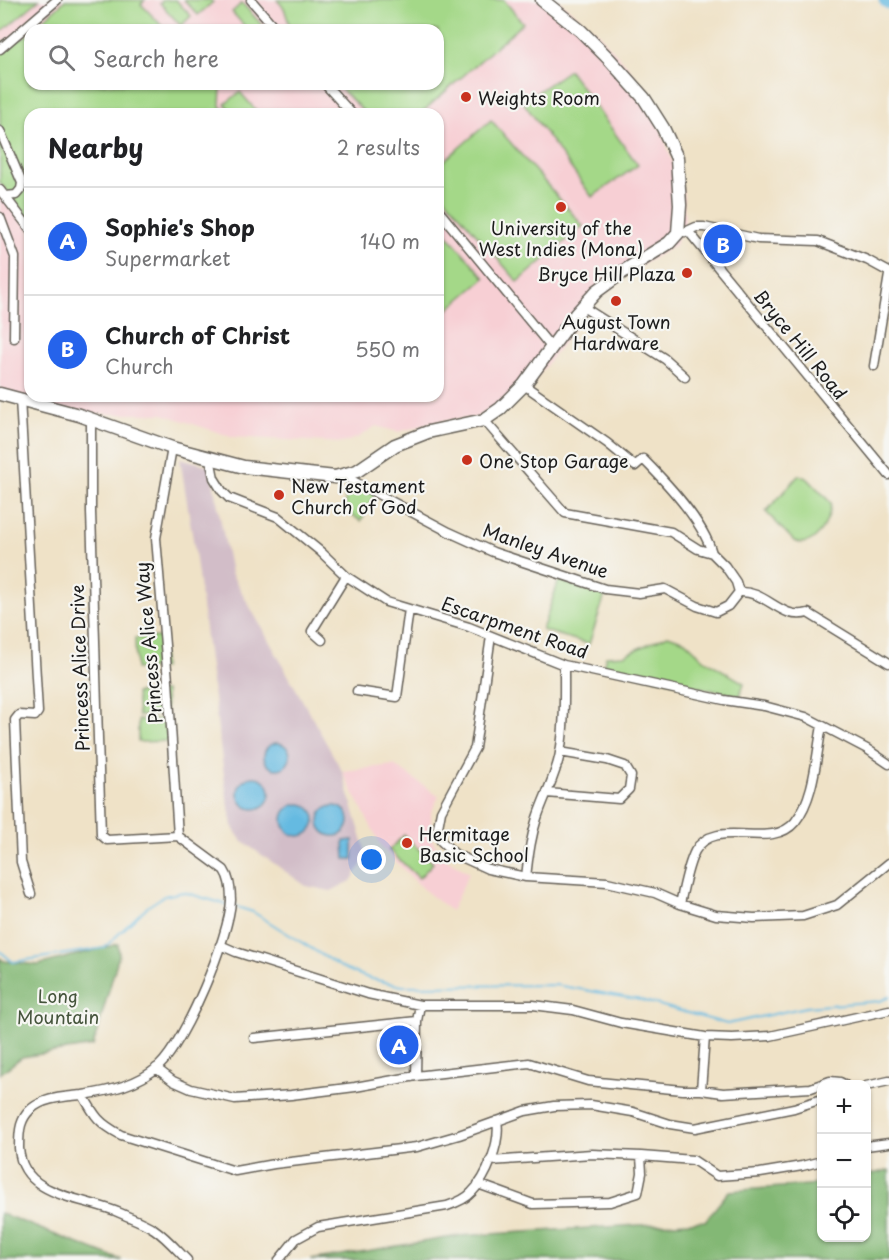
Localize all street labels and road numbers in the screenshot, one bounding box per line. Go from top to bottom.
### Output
street label: Bryce Hill Road [748,283,854,405]
street label: Manley Avenue [480,516,613,584]
street label: Princess Alice Way [127,561,169,725]
street label: Princess Alice Drive [63,584,95,752]
street label: Escarpment Road [438,589,592,665]

